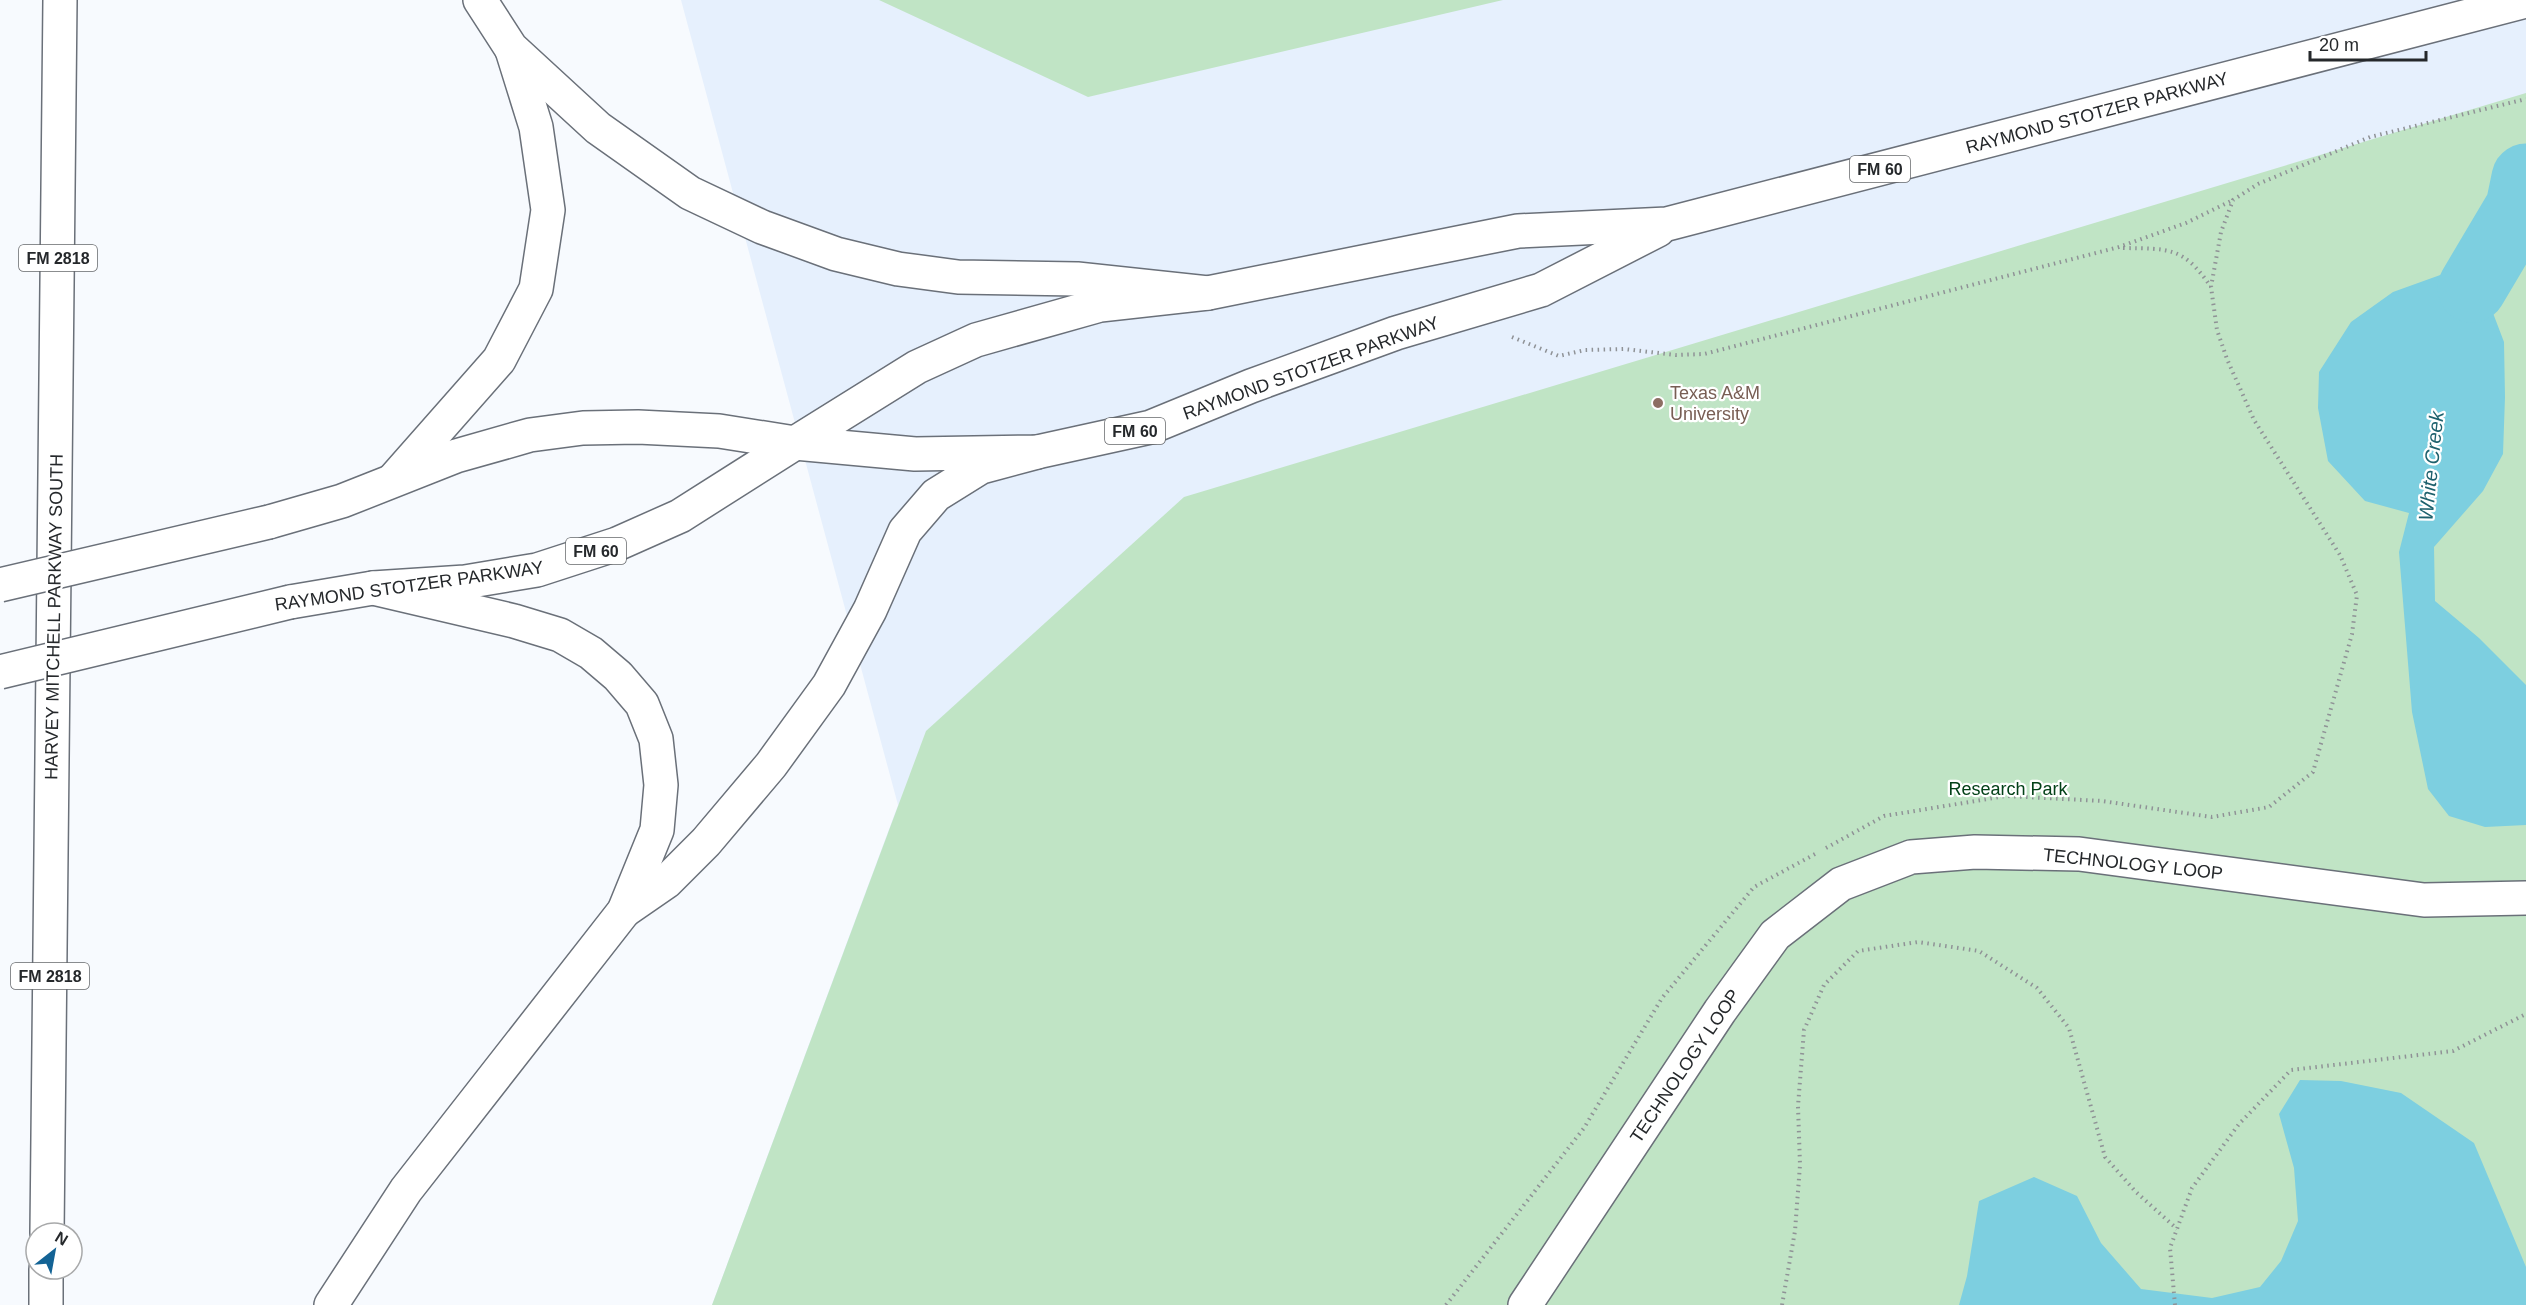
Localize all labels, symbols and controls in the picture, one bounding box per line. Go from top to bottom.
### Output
scale bar [2310,24,2426,62]
text: 20 m [2319,35,2359,55]
street label: RAYMOND STOTZER PARKWAY [1964,68,2230,158]
road number: FM 60 [1850,156,1910,182]
road number: FM 2818 [19,245,97,271]
street label: RAYMOND STOTZER PARKWAY [1180,312,1442,424]
place label: Texas A&M University [1670,383,1760,424]
marker: Texas A&M University [1651,396,1665,410]
water label: White Creek [2414,409,2448,522]
road number: FM 60 [1105,418,1165,444]
street label: HARVEY MITCHELL PARKWAY SOUTH [41,454,67,780]
road number: FM 60 [566,538,626,564]
street label: RAYMOND STOTZER PARKWAY [273,557,545,615]
park label: Research Park [1948,779,2069,799]
street label: TECHNOLOGY LOOP [2042,845,2224,883]
road number: FM 2818 [11,963,89,989]
street label: TECHNOLOGY LOOP [1626,985,1744,1147]
north arrow [24,1221,84,1281]
text: N [52,1228,71,1249]

